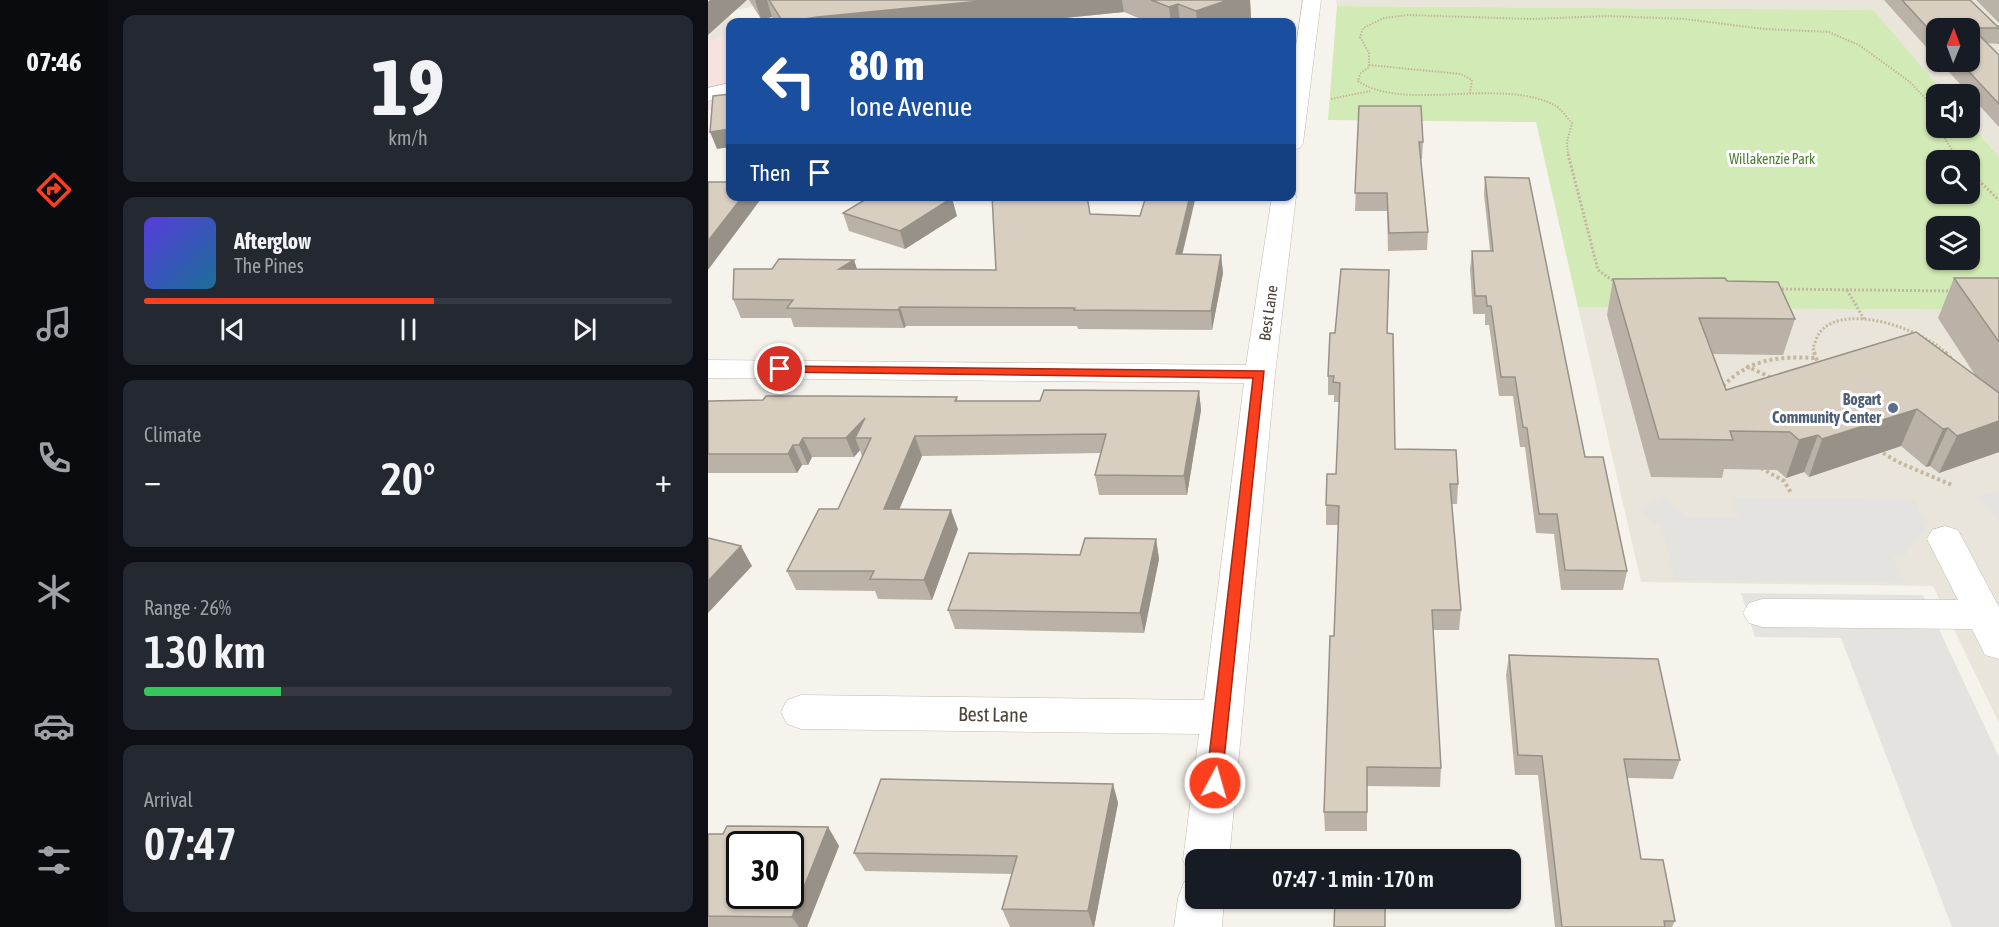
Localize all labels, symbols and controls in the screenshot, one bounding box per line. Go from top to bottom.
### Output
north arrow [1926,18,1980,72]
map controls [1926,18,1980,270]
text: 80 m [849,41,924,89]
text: 19 [371,42,445,132]
icon: left [750,42,828,120]
text: 07:46 [26,46,82,77]
button: sound [1926,84,1980,138]
text: Ione Avenue [849,91,972,122]
text: km/h [388,126,428,149]
button: search [1926,150,1980,204]
park label: Willakenzie Park [1729,151,1815,167]
icon: arrive [803,156,836,189]
text: Then [750,160,791,186]
icon: directions [33,169,75,211]
button: layers [1926,216,1980,270]
text: Afterglow [234,228,311,254]
text: The Pines [234,254,304,277]
street label: Best Lane [1255,284,1281,342]
icon: music [33,303,75,345]
icon: previous [216,313,249,346]
icon: pause [392,313,425,346]
icon: next [568,313,601,346]
pin [754,343,805,394]
icon: arrive [763,352,796,385]
place label: Bogart Community Center [1772,390,1881,426]
marker: Bogart Community Center [1886,401,1900,415]
text: Climate [144,423,201,446]
icon: phone [33,437,75,479]
text: 20° [381,453,435,505]
text: − [144,461,161,499]
text: + [655,461,672,499]
icon: climate [33,571,75,613]
text: Range · 26% [144,596,231,619]
text: 130 km [144,626,266,678]
street label: Best Lane [958,702,1028,726]
icon: car [33,705,75,747]
position arrow [1183,751,1247,815]
text: Arrival [144,788,193,811]
text: 07:47 [144,818,237,870]
speed limit sign: 30 [726,831,804,909]
icon: filters [33,839,75,881]
text: 07:47 · 1 min · 170 m [1272,866,1434,892]

